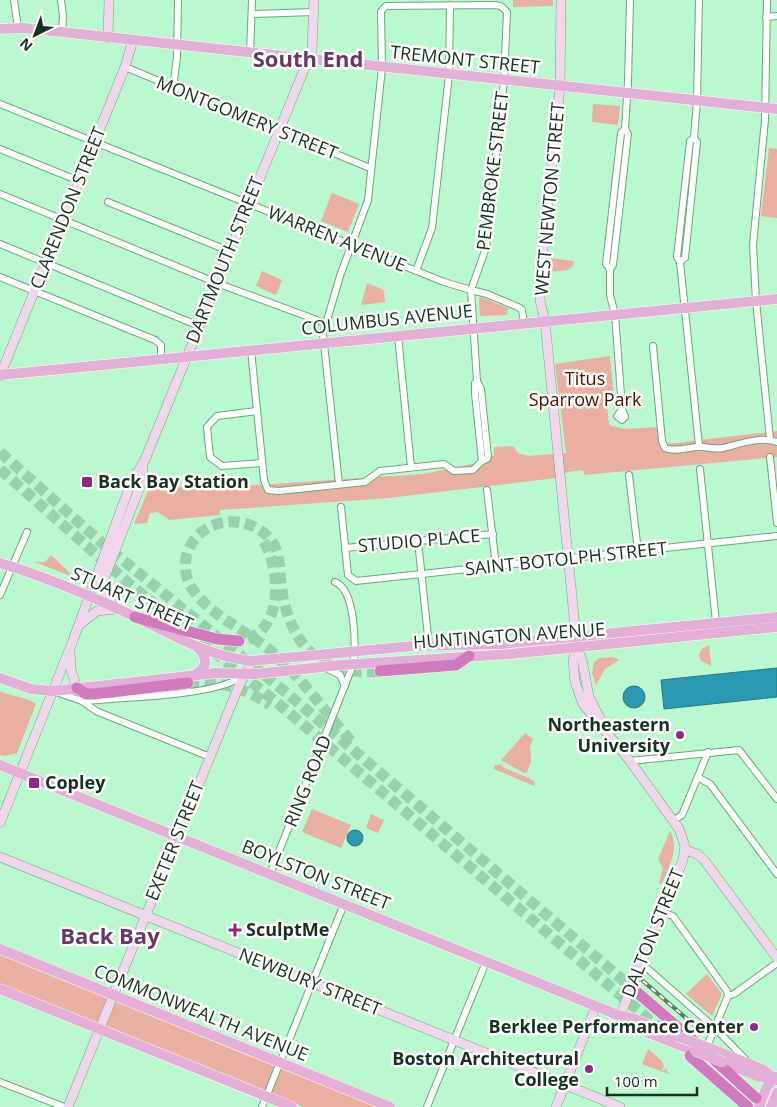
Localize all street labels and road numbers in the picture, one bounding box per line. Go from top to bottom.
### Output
street label: TREMONT STREET [389,39,541,79]
street label: MONTGOMERY STREET [153,70,342,164]
street label: PEMBROKE STREET [470,90,514,252]
street label: WEST NEWTON STREET [529,101,569,297]
street label: CLARENDON STREET [24,123,111,292]
street label: DARTMOUTH STREET [180,173,268,346]
street label: WARREN AVENUE [265,199,410,277]
street label: COLUMBUS AVENUE [300,298,474,340]
street label: STUDIO PLACE [357,523,481,557]
street label: SAINT BOTOLPH STREET [464,535,668,581]
street label: STUART STREET [68,561,197,636]
street label: HUNTINGTON AVENUE [412,616,606,654]
street label: RING ROAD [278,731,336,830]
street label: EXETER STREET [139,777,209,904]
street label: BOYLSTON STREET [239,833,394,915]
street label: DALTON STREET [615,865,689,1001]
street label: NEWBURY STREET [236,942,385,1021]
street label: COMMONWEALTH AVENUE [91,958,312,1066]

